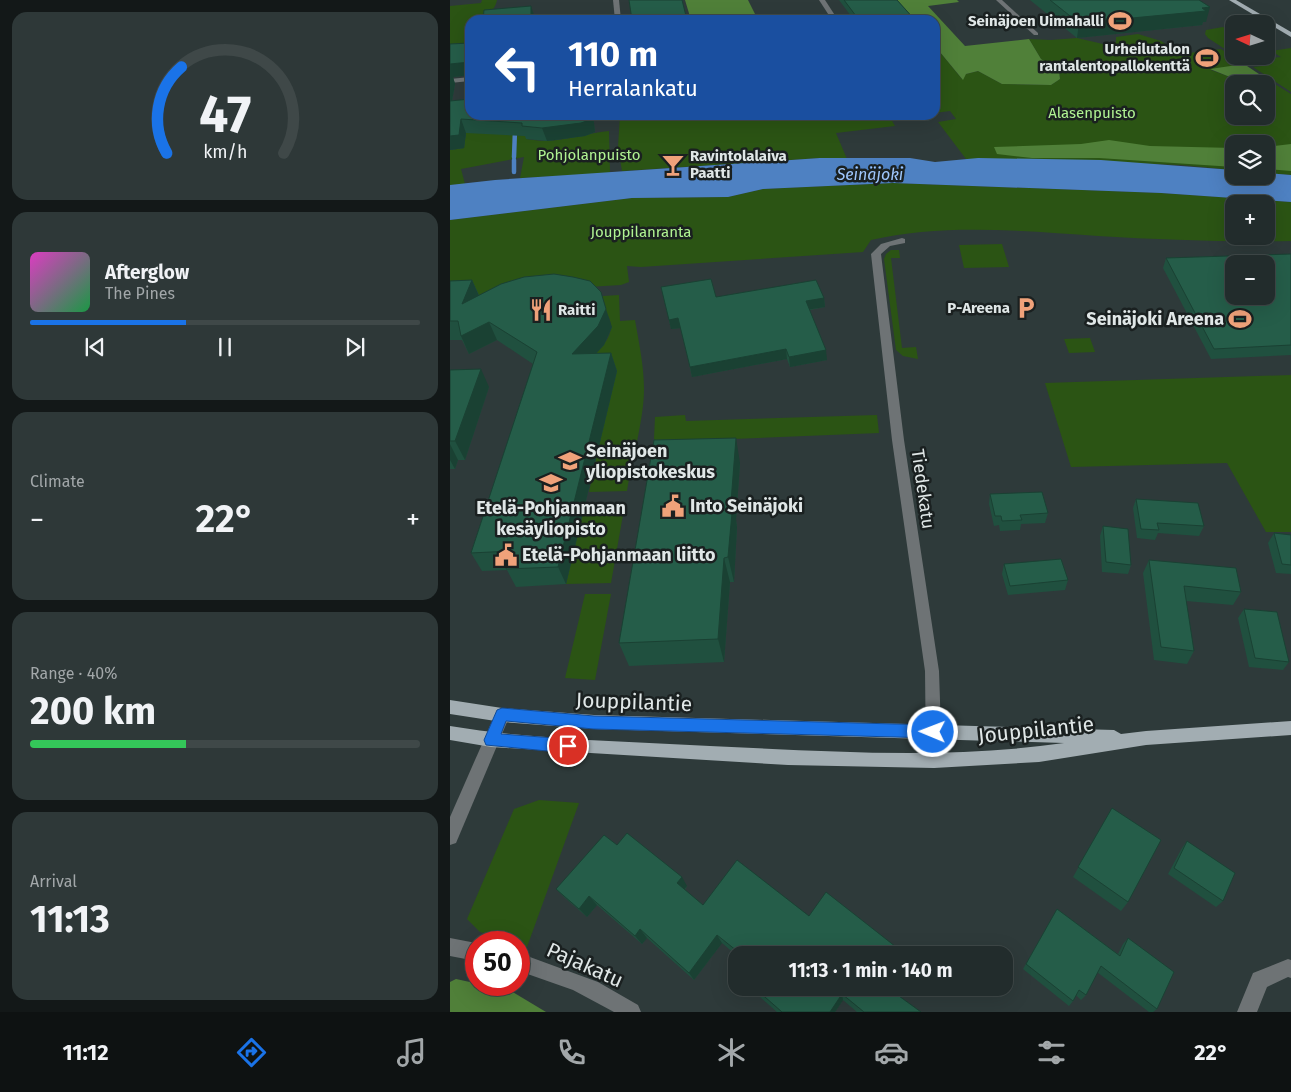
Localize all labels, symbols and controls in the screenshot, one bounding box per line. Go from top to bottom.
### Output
sports icon: Seinäjoen Uimahalli [1107,8,1133,34]
place label: Seinäjoen Uimahalli [968,12,1104,30]
north arrow [1225,15,1275,65]
map controls [1225,15,1275,305]
text: 110 m [568,33,658,75]
icon: left [485,35,550,100]
place label: Urheilutalon rantalentopallokenttä [1039,40,1190,75]
sports icon: Urheilutalon rantalentopallokenttä [1194,45,1220,71]
text: Herralankatu [568,75,698,102]
button: search [1225,75,1275,125]
text: 47 [199,83,251,146]
park label: Alasenpuisto [1048,104,1136,122]
button: layers [1225,135,1275,185]
text: km/h [203,141,247,163]
park label: Pohjolanpuisto [538,146,640,164]
place label: Ravintolalaiva Paatti [690,147,787,182]
bar icon: Ravintolalaiva Paatti [660,152,686,178]
water label: Seinäjoki [836,165,904,184]
button: + [1225,195,1275,245]
park label: Jouppilanranta [590,223,692,241]
button: − [1225,255,1275,305]
text: Afterglow [105,261,189,284]
text: The Pines [105,284,175,303]
parking icon: P-Areena [1013,295,1039,321]
restaurant icon: Raitti [528,297,554,323]
place label: P-Areena [947,299,1010,317]
place label: Raitti [558,301,595,319]
sports icon: Seinäjoki Areena [1227,306,1253,332]
place label: Seinäjoki Areena [1086,308,1224,330]
icon: previous [81,333,109,361]
icon: pause [211,333,239,361]
icon: next [341,333,369,361]
place label: Seinäjoen yliopistokeskus [585,440,715,483]
school or university icon: Seinäjoen yliopistokeskus [557,448,583,474]
street label: Tiedekatu [907,448,939,530]
school or university icon: Etelä-Pohjanmaan kesäyliopisto [538,470,564,496]
text: Climate [30,472,85,491]
public building icon: Into Seinäjoki [660,493,686,519]
place label: Into Seinäjoki [690,495,803,517]
text: 22° [195,496,255,542]
place label: Etelä-Pohjanmaan kesäyliopisto [476,497,626,540]
text: − [30,503,44,536]
text: + [406,503,420,536]
public building icon: Etelä-Pohjanmaan liitto [493,542,519,568]
place label: Etelä-Pohjanmaan liitto [522,544,716,566]
text: Range · 40% [30,664,117,683]
street label: Jouppilantie [575,687,693,717]
text: 200 km [30,688,156,734]
position arrow [906,705,958,757]
street label: Jouppilantie [977,711,1095,749]
pin [547,725,589,767]
icon: arrive [554,732,582,760]
text: Arrival [30,872,77,891]
text: 11:13 [30,896,110,942]
speed limit sign: 50 [465,931,530,996]
street label: Pajakatu [543,937,627,993]
text: 11:13 · 1 min · 140 m [789,959,952,982]
icon: directions [234,1035,269,1070]
icon: music [394,1035,429,1070]
icon: phone [554,1035,589,1070]
icon: climate [714,1035,749,1070]
icon: car [874,1035,909,1070]
icon: filters [1034,1035,1069,1070]
text: 11:12 [63,1039,109,1066]
text: 22° [1194,1039,1228,1066]

